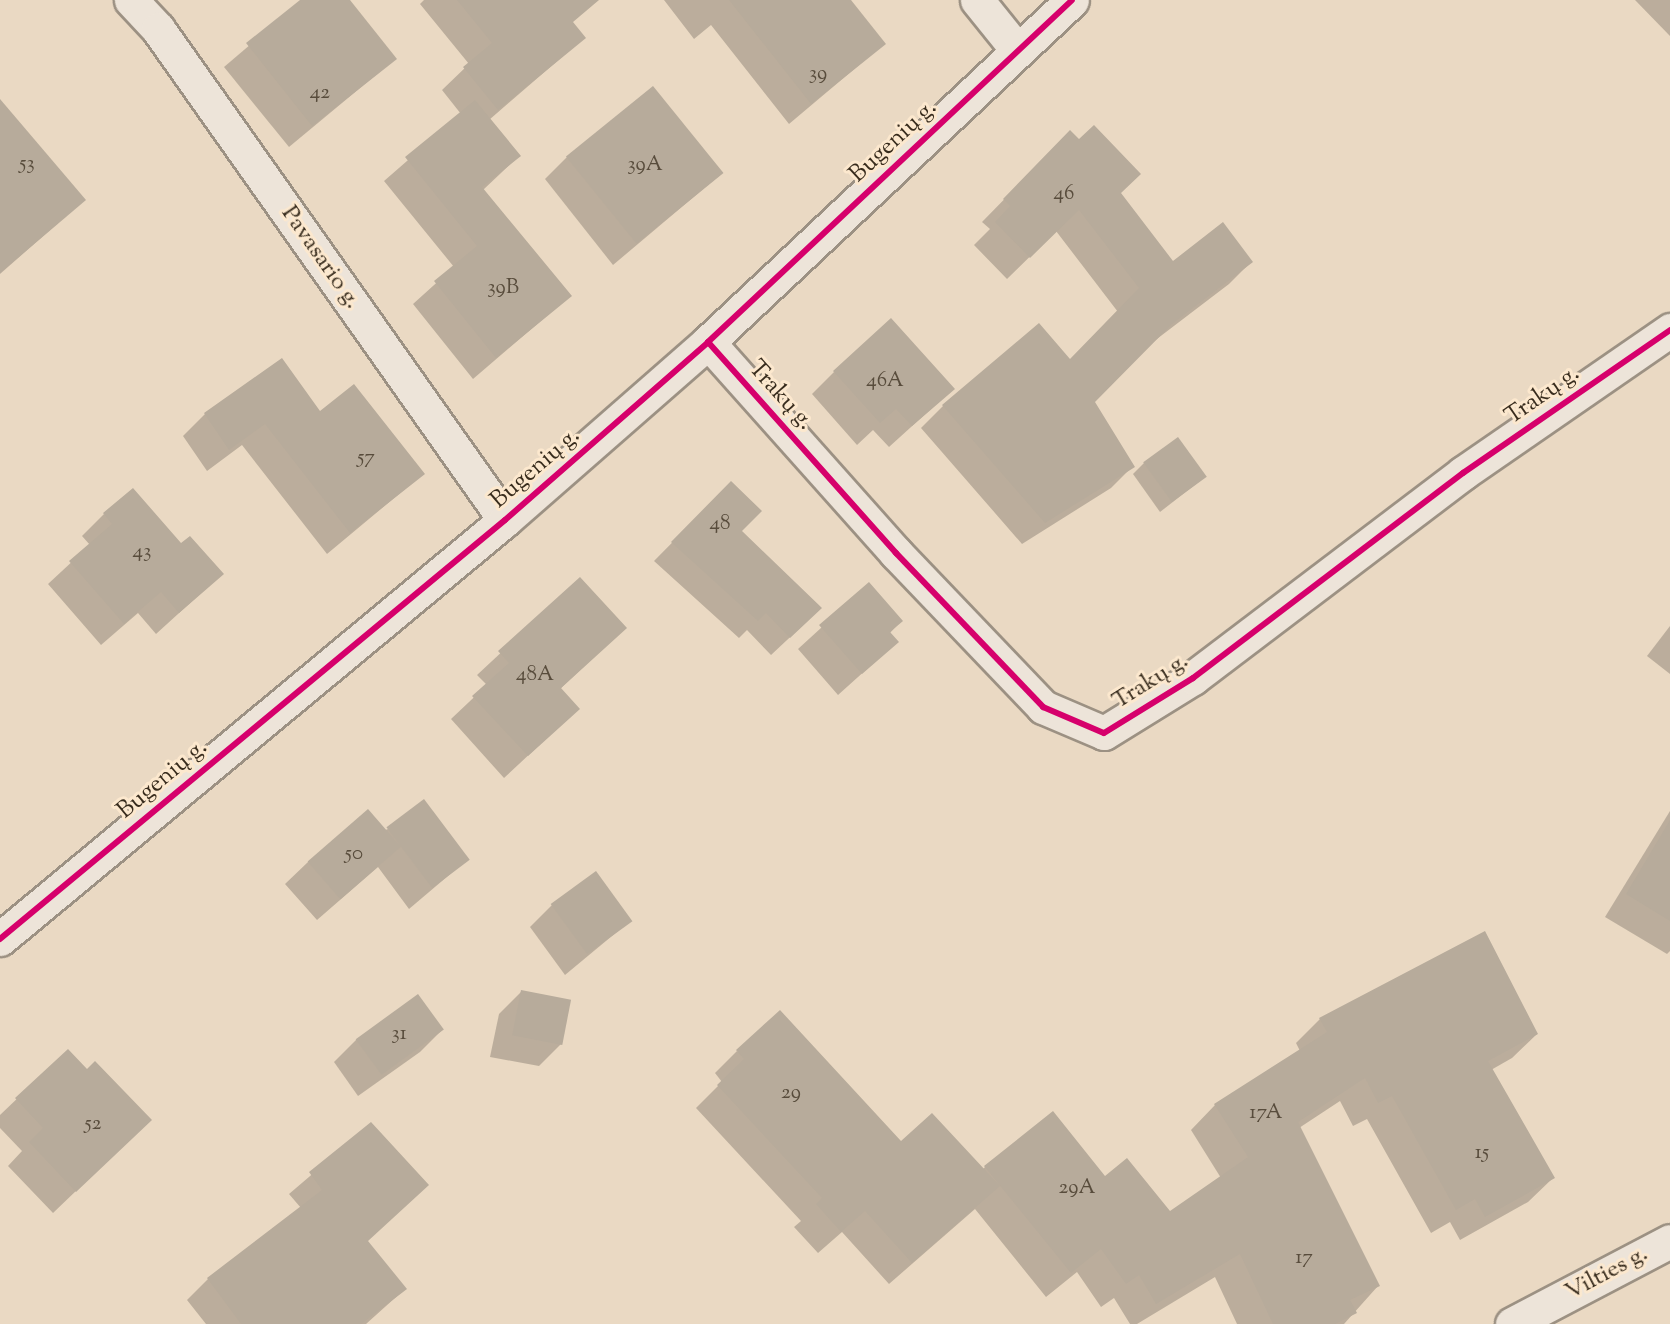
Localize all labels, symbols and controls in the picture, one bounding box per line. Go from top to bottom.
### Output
house number: 39 [809,61,827,87]
house number: 42 [310,80,330,106]
street label: Bugenių g. [844,94,944,190]
house number: 53 [19,151,35,177]
house number: 39A [627,152,663,178]
house number: 46 [1054,181,1074,207]
street label: Pavasario g. [274,201,366,315]
house number: 39B [487,275,519,301]
street label: Trakų g. [741,355,819,437]
street label: Trakų g. [1500,360,1586,432]
house number: 46A [866,368,904,394]
street label: Bugenių g. [485,422,587,516]
house number: 57 [357,445,375,471]
house number: 48 [709,511,731,537]
house number: 43 [132,539,152,565]
street label: Trakų g. [1108,647,1194,717]
house number: 48A [516,662,554,688]
street label: Bugenių g. [112,734,214,826]
house number: 50 [345,841,363,867]
house number: 31 [391,1021,407,1047]
house number: 29 [781,1080,801,1106]
house number: 17A [1249,1100,1283,1126]
house number: 52 [84,1111,102,1137]
house number: 15 [1475,1140,1489,1166]
house number: 29A [1058,1175,1096,1201]
street label: Vilties g. [1561,1240,1653,1308]
house number: 17 [1295,1245,1313,1271]

